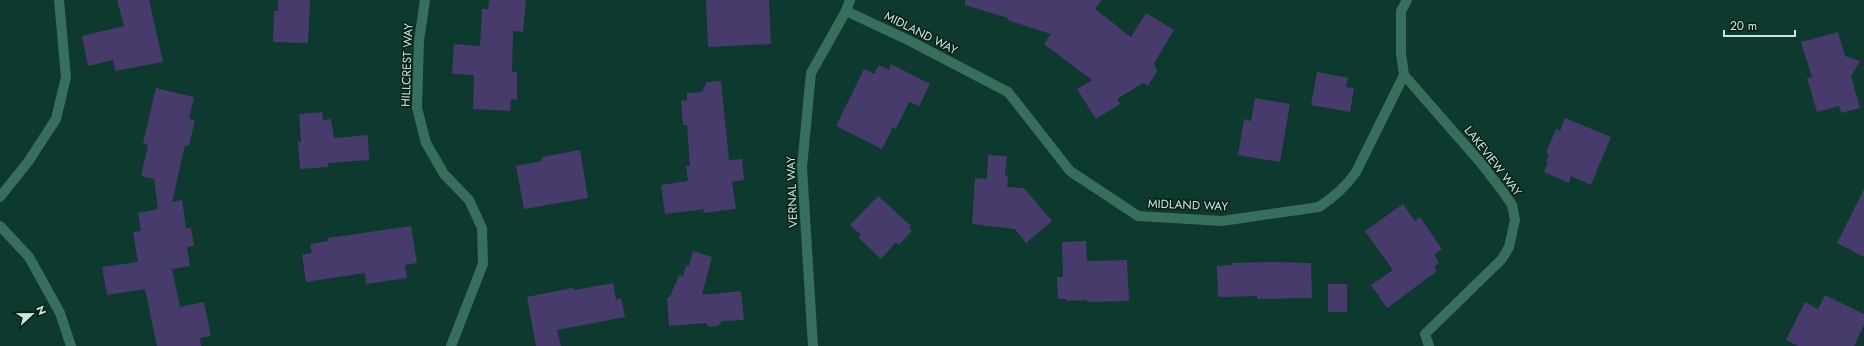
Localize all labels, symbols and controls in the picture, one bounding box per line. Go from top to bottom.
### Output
street label: MIDLAND WAY [881,7,961,59]
scale bar [1724,12,1795,38]
text: 20 m [1730,17,1757,35]
street label: HILLCREST WAY [397,23,417,107]
street label: LAKEVIEW WAY [1460,122,1526,200]
street label: VERNAL WAY [782,155,802,228]
street label: MIDLAND WAY [1148,195,1229,215]
north arrow [12,294,52,334]
text: N [32,303,50,317]

